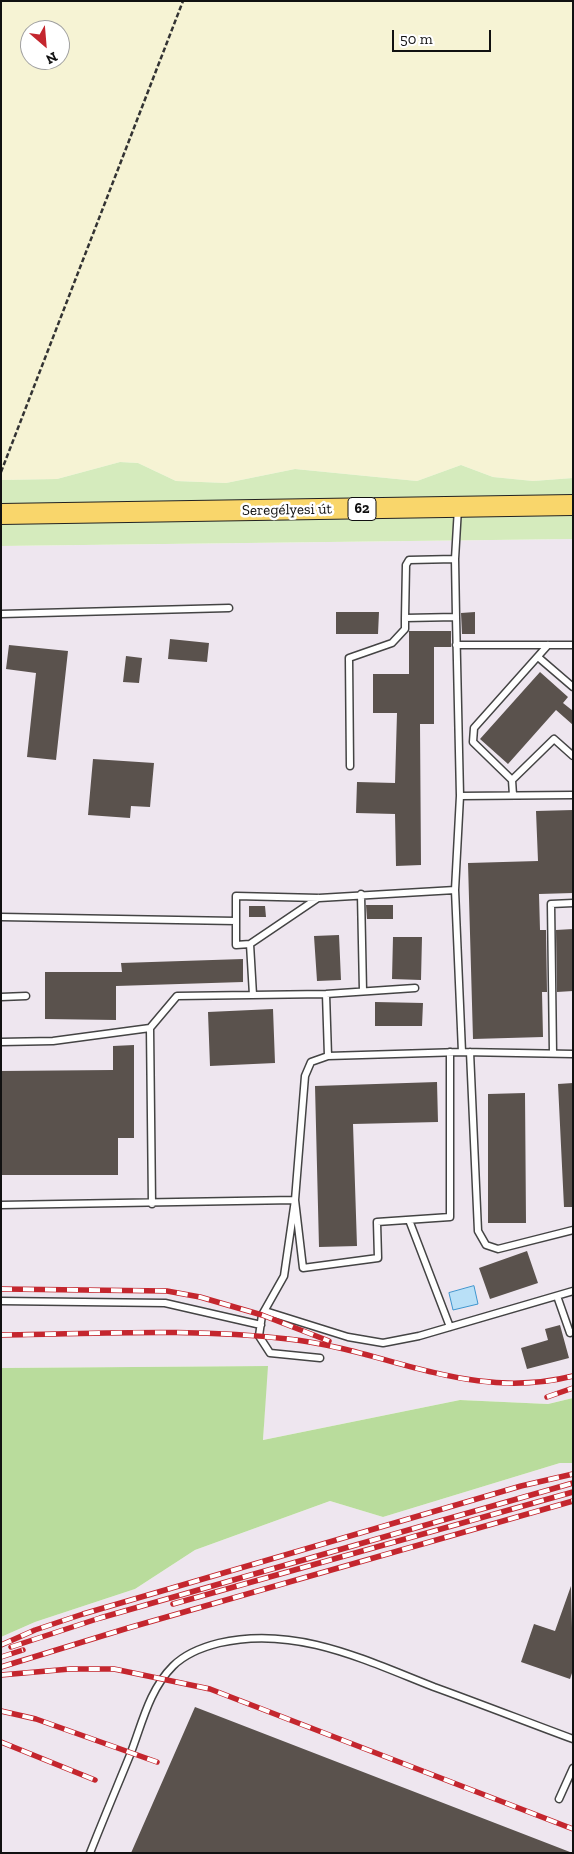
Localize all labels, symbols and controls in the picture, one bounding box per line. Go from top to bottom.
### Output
north arrow [20,20,70,70]
scale bar [394,20,493,52]
text: 50 m [400,30,433,48]
text: N [43,48,60,68]
road number: 62 [348,498,376,520]
street label: Seregélyesi út [242,500,332,520]

